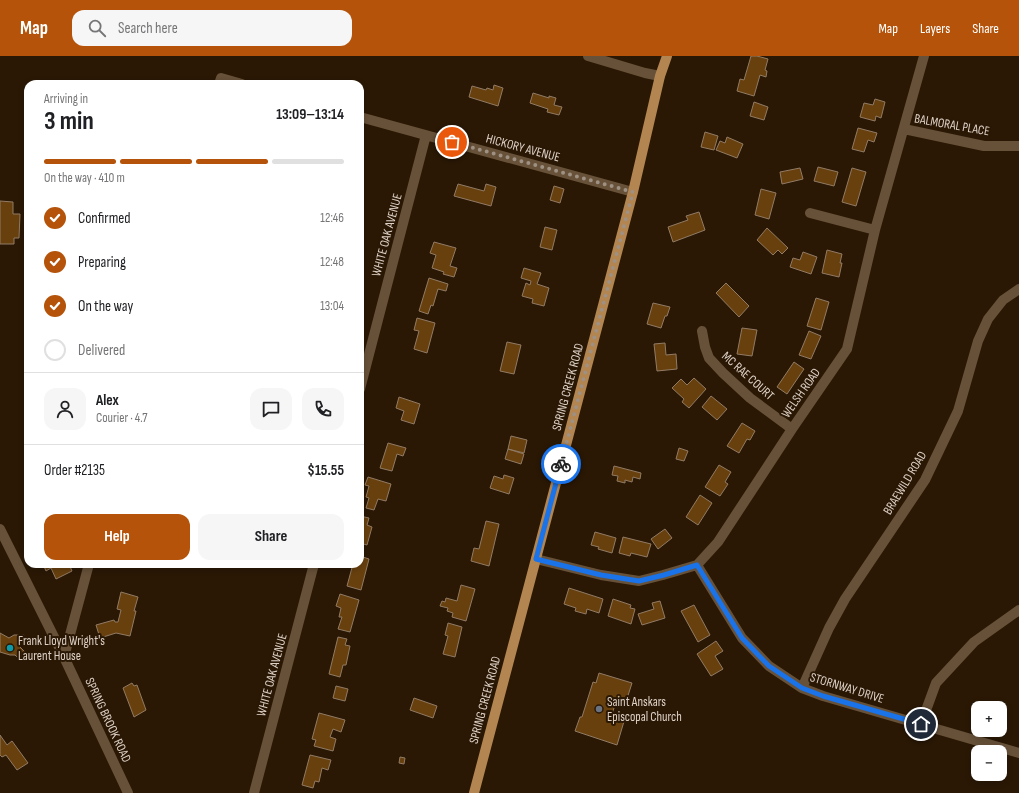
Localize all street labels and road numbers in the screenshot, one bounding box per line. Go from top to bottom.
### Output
street label: BALMORAL PLACE [913,111,991,139]
street label: HICKORY AVENUE [484,130,562,166]
street label: WHITE OAK AVENUE [368,192,406,278]
street label: SPRING CREEK ROAD [549,341,587,433]
street label: MC RAE COURT [718,348,778,404]
street label: WELSH ROAD [778,365,824,421]
street label: BRAEWILD ROAD [880,448,930,518]
street label: WHITE OAK AVENUE [253,632,291,718]
street label: SPRING CREEK ROAD [466,654,504,746]
street label: STORNWAY DRIVE [808,669,886,707]
street label: SPRING BROOK ROAD [81,675,135,765]

